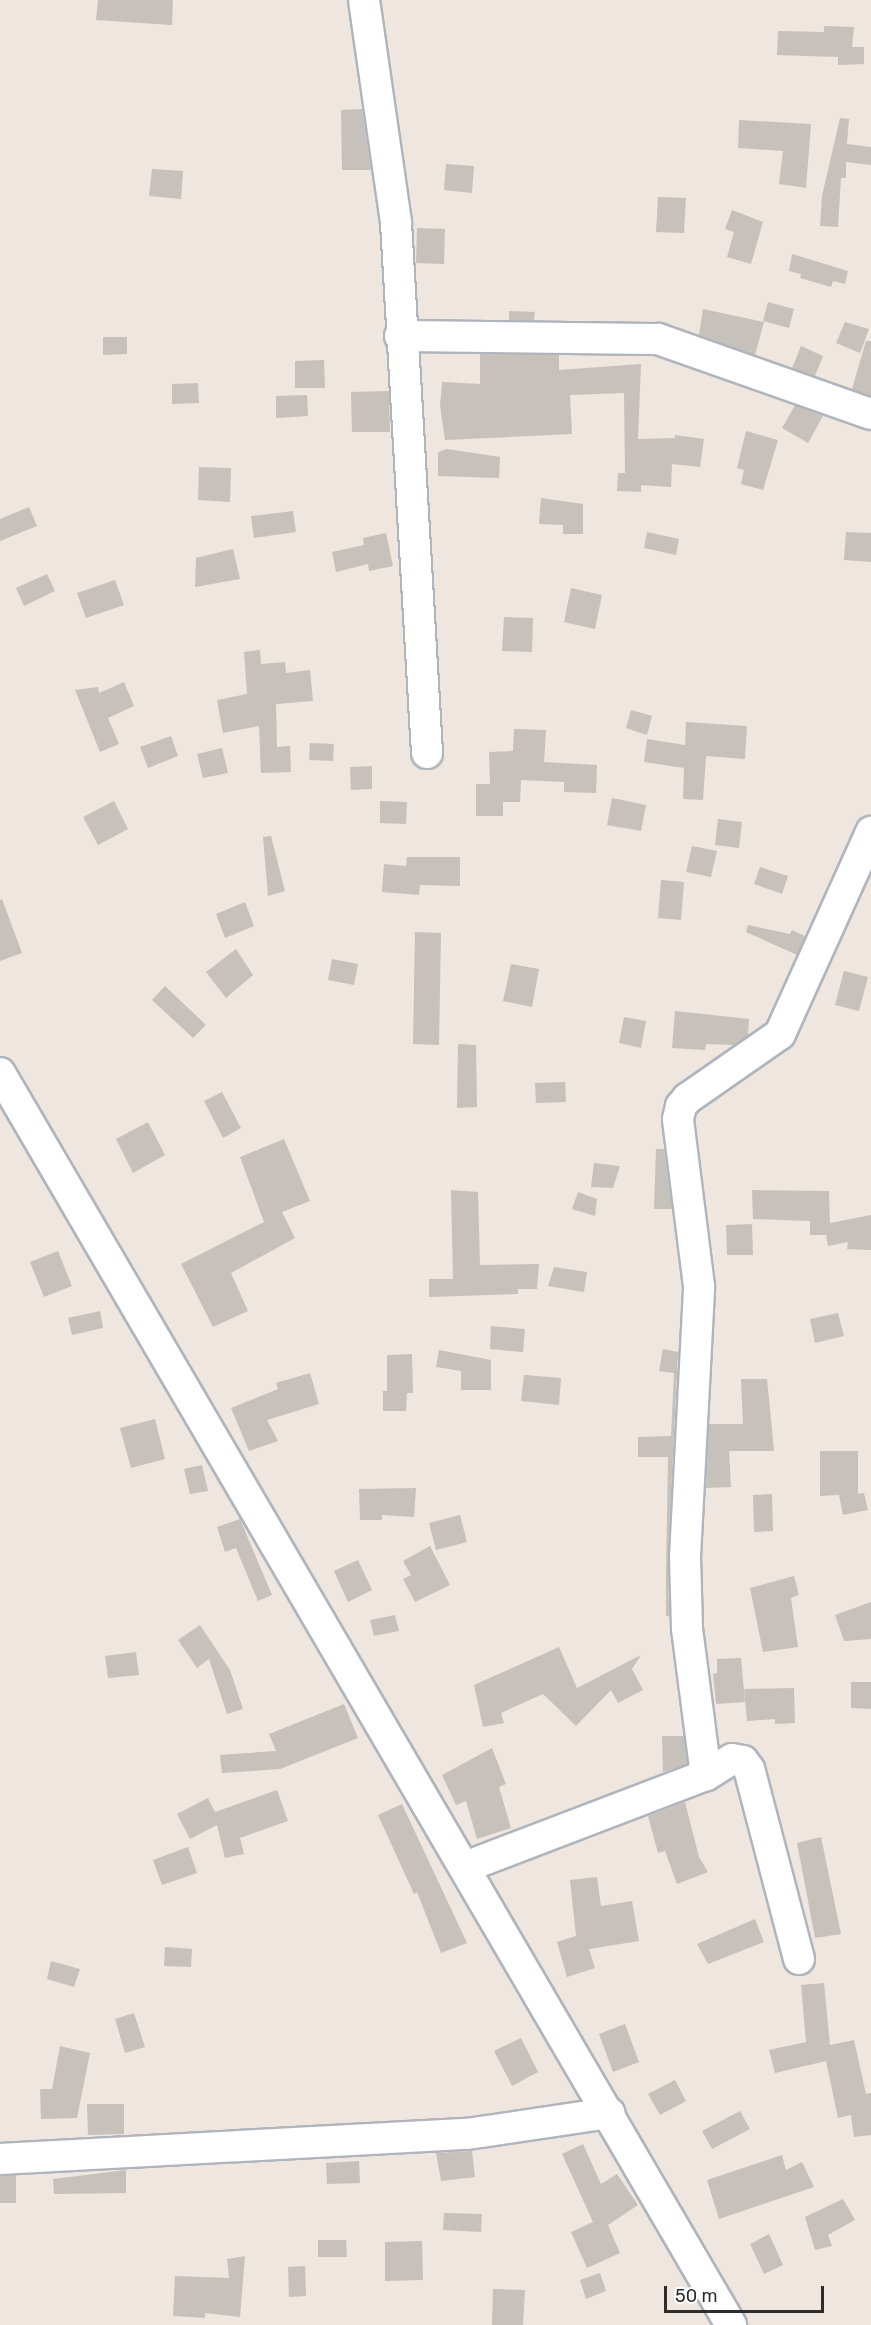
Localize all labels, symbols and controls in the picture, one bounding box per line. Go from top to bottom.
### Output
scale bar [667,2274,828,2312]
text: 50 m [675,2285,718,2307]

